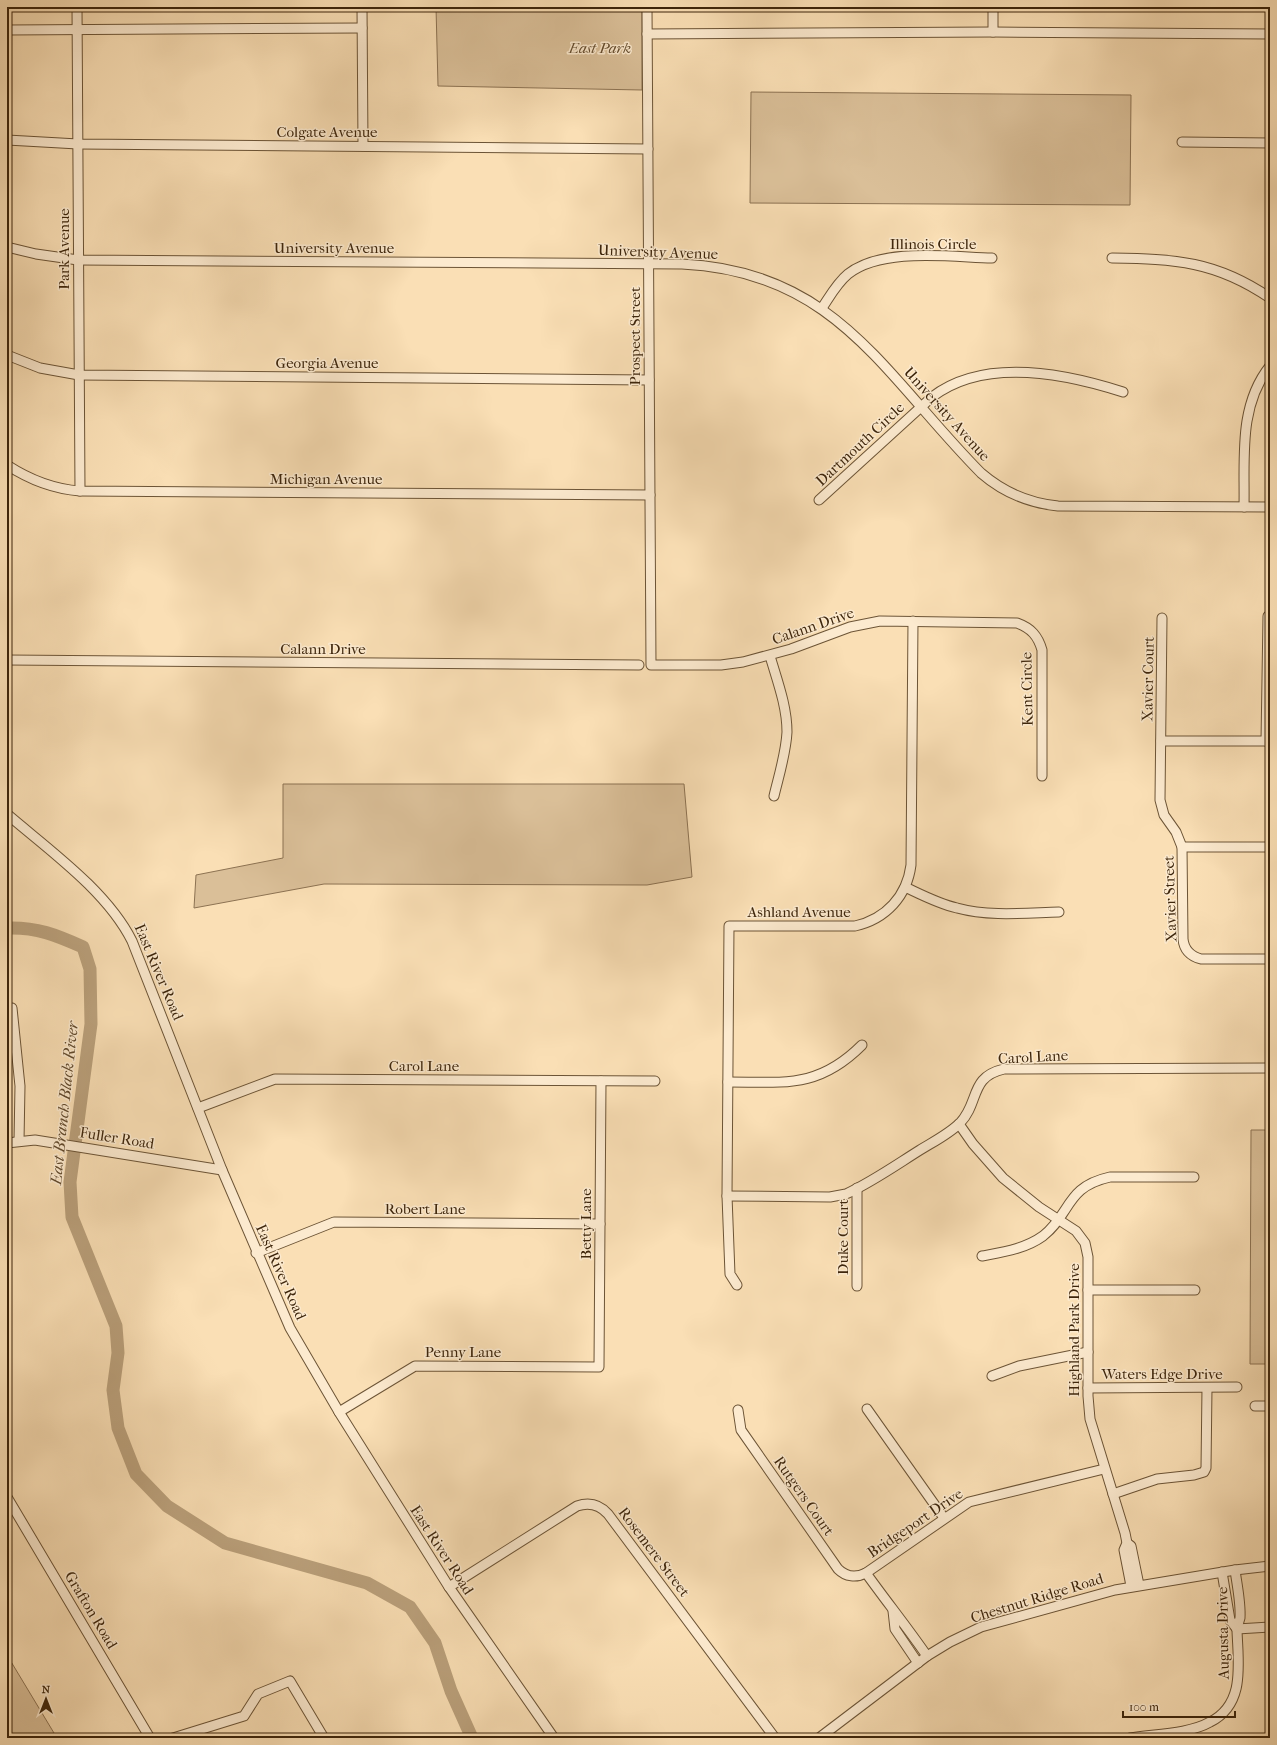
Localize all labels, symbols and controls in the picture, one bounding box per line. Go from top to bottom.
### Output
park label: East Park [568,39,631,57]
street label: Colgate Avenue [276,123,378,141]
street label: Park Avenue [55,208,73,290]
street label: Illinois Circle [890,235,977,253]
street label: University Avenue [274,239,395,257]
street label: University Avenue [598,241,719,263]
street label: Prospect Street [626,286,644,385]
street label: Georgia Avenue [276,354,379,372]
street label: University Avenue [900,363,994,465]
street label: Dartmouth Circle [812,398,908,490]
street label: Michigan Avenue [270,470,383,488]
street label: Calann Drive [770,603,857,648]
street label: Xavier Court [1138,636,1158,722]
street label: Calann Drive [280,640,366,658]
street label: Kent Circle [1017,651,1037,726]
street label: Xavier Street [1159,855,1181,943]
street label: Ashland Avenue [746,903,851,921]
street label: East River Road [131,921,188,1024]
water label: East Branch Black River [46,1019,82,1187]
street label: Carol Lane [997,1046,1069,1068]
street label: Carol Lane [389,1057,460,1075]
street label: Fuller Road [78,1123,156,1153]
street label: Betty Lane [577,1188,595,1260]
street label: Duke Court [834,1198,852,1275]
street label: Robert Lane [385,1200,466,1218]
street label: East River Road [252,1221,310,1323]
street label: Highland Park Drive [1065,1263,1083,1397]
street label: Penny Lane [425,1343,502,1361]
street label: Waters Edge Drive [1100,1365,1223,1383]
street label: Rutgers Court [770,1453,838,1540]
street label: Bridgeport Drive [864,1484,967,1562]
street label: East River Road [406,1502,478,1599]
street label: Rosemere Street [614,1504,694,1601]
street label: Grafton Road [61,1568,122,1653]
street label: Chestnut Ridge Road [969,1569,1106,1627]
street label: Augusta Drive [1213,1586,1233,1680]
north arrow [26,1679,66,1719]
text: N [42,1683,51,1696]
scale bar [1123,1693,1235,1719]
text: 100 m [1129,1700,1159,1714]

